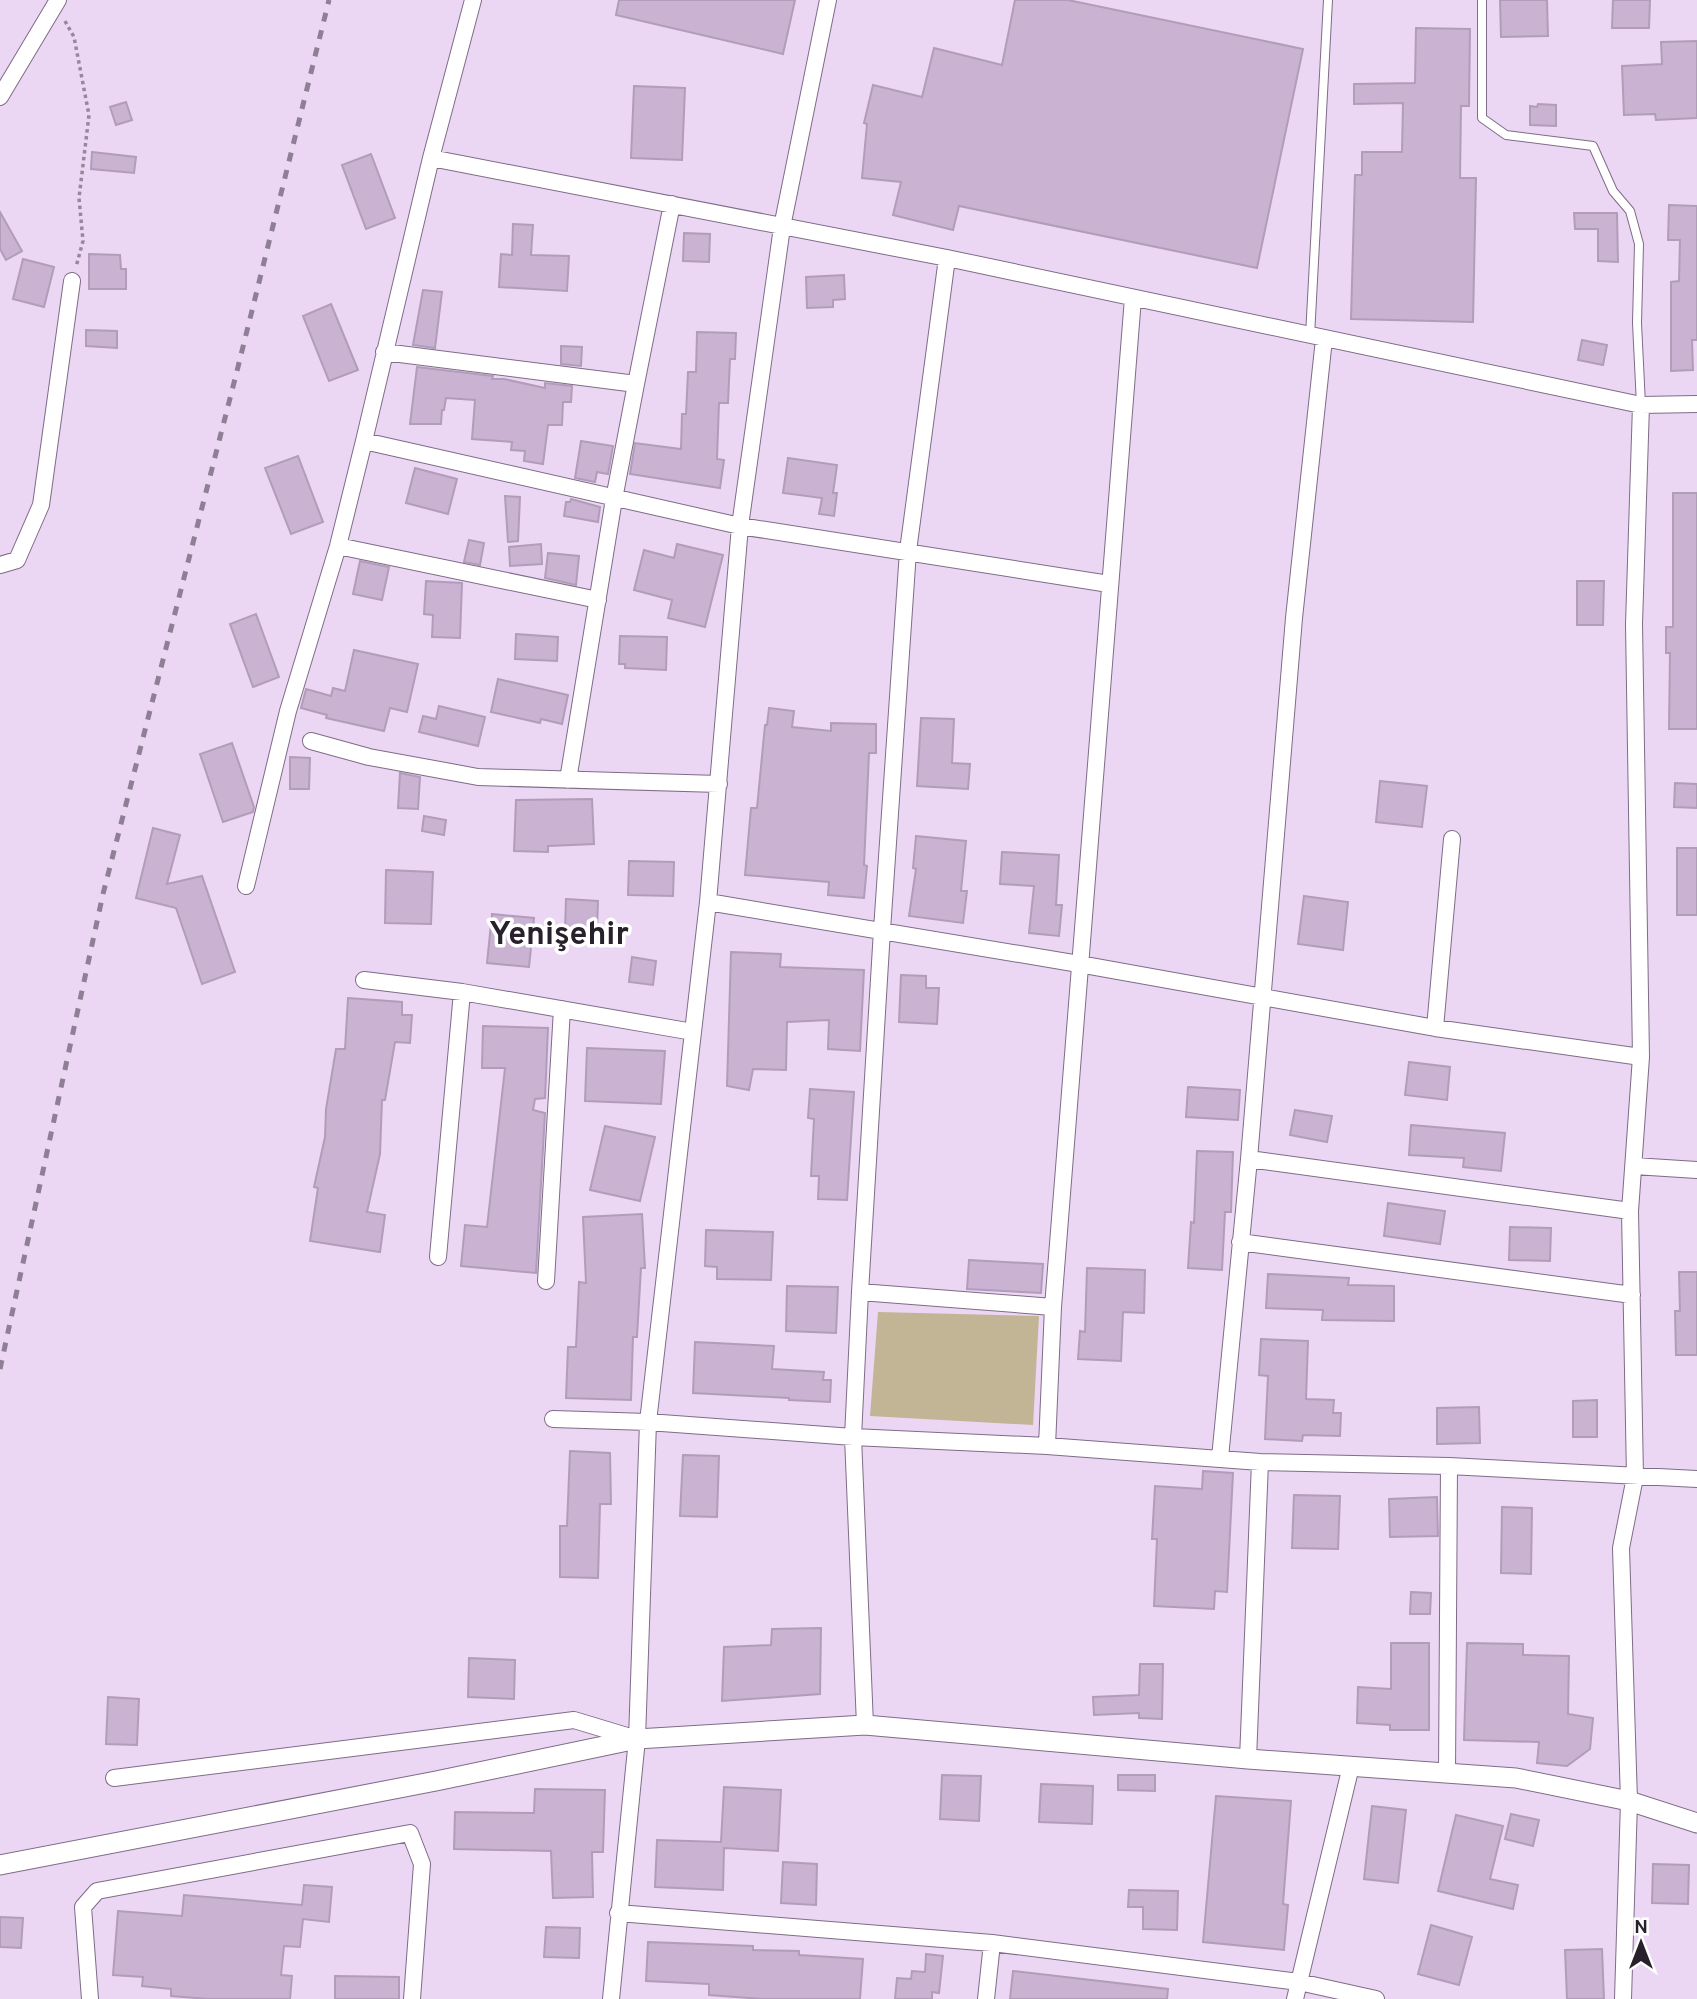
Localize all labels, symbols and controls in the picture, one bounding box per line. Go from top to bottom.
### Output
district label: Yenişehir [489,916,629,956]
north arrow [1606,1908,1676,1978]
text: N [1634,1916,1648,1940]

